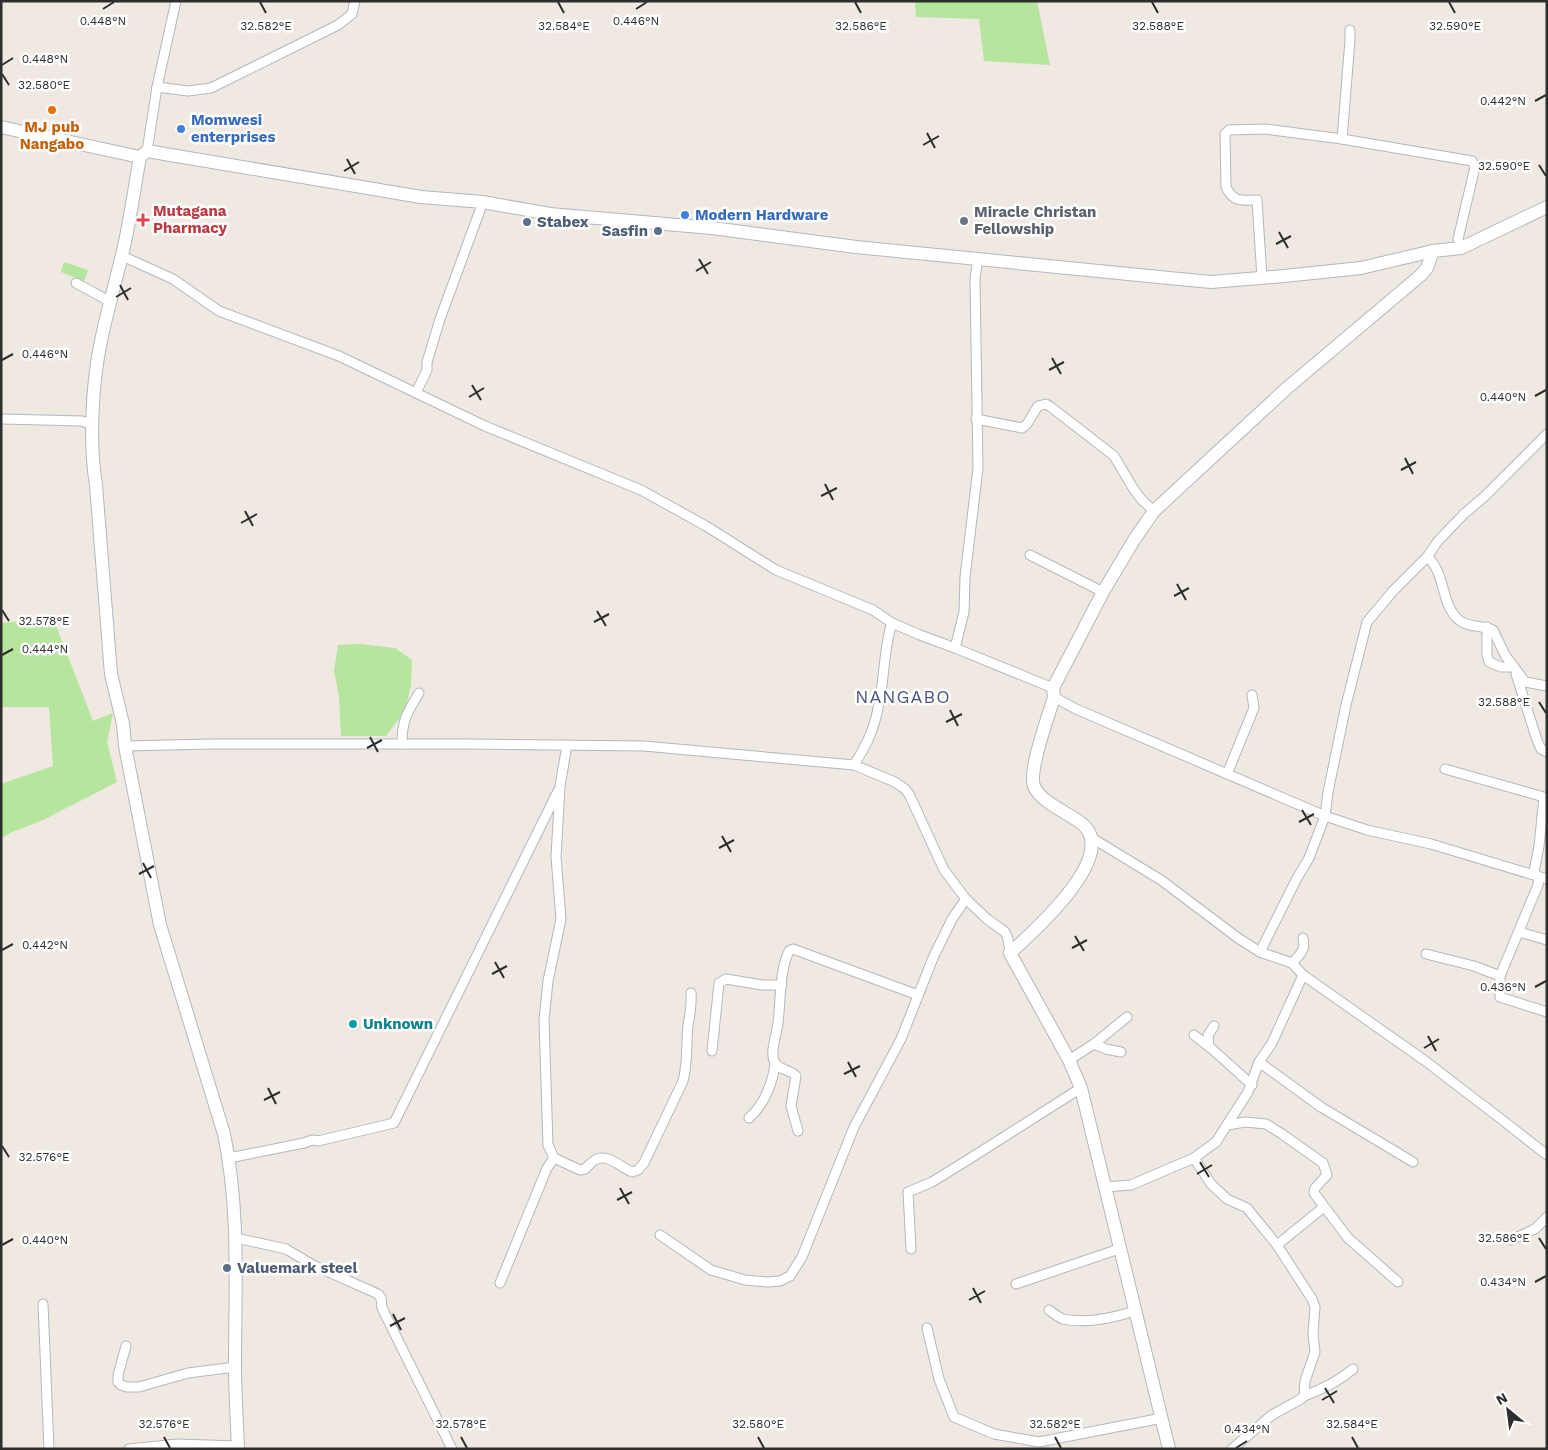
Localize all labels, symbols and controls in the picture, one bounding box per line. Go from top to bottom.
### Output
text: 0.448°N [80,14,126,28]
text: 0.446°N [613,14,659,28]
text: 32.582°E [240,19,292,33]
text: 32.584°E [538,19,590,33]
text: 32.586°E [835,19,887,33]
text: 32.588°E [1132,19,1184,33]
text: 32.590°E [1429,19,1481,33]
text: 0.448°N [22,52,68,66]
text: 32.580°E [18,78,70,92]
text: 0.442°N [1480,94,1526,108]
marker: MJ pub Nangabo [46,104,58,116]
place label: Momwesi enterprises [191,111,275,146]
place label: MJ pub Nangabo [20,118,84,153]
marker: Momwesi enterprises [175,123,187,135]
text: 32.590°E [1478,159,1530,173]
place label: Mutagana Pharmacy [153,202,228,237]
place label: Miracle Christan Fellowship [974,203,1096,238]
place label: Modern Hardware [695,206,829,224]
marker: Modern Hardware [679,209,691,221]
place label: Stabex [537,213,589,231]
marker: Mutagana Pharmacy [137,214,149,226]
marker: Miracle Christan Fellowship [958,215,970,227]
marker: Stabex [521,216,533,228]
place label: Sasfin [602,222,648,240]
marker: Sasfin [652,225,664,237]
text: 0.446°N [22,347,68,361]
text: 0.440°N [1480,390,1526,404]
text: 32.578°E [18,614,70,628]
text: 0.444°N [22,642,68,656]
district label: NANGABO [855,686,951,707]
text: 32.588°E [1478,695,1530,709]
text: 0.442°N [22,938,68,952]
text: 0.436°N [1480,980,1526,994]
place label: Unknown [363,1015,433,1033]
marker: Unknown [347,1018,359,1030]
text: 32.576°E [18,1150,70,1164]
text: 32.586°E [1478,1231,1530,1245]
text: 0.440°N [22,1233,68,1247]
place label: Valuemark steel [237,1259,357,1277]
marker: Valuemark steel [221,1262,233,1274]
text: 0.434°N [1480,1275,1526,1289]
north arrow [1483,1385,1533,1435]
text: N [1493,1389,1510,1408]
text: 32.576°E [138,1417,190,1431]
text: 32.578°E [435,1417,487,1431]
text: 32.580°E [732,1417,784,1431]
text: 32.582°E [1029,1417,1081,1431]
text: 32.584°E [1326,1417,1378,1431]
text: 0.434°N [1224,1422,1270,1436]

